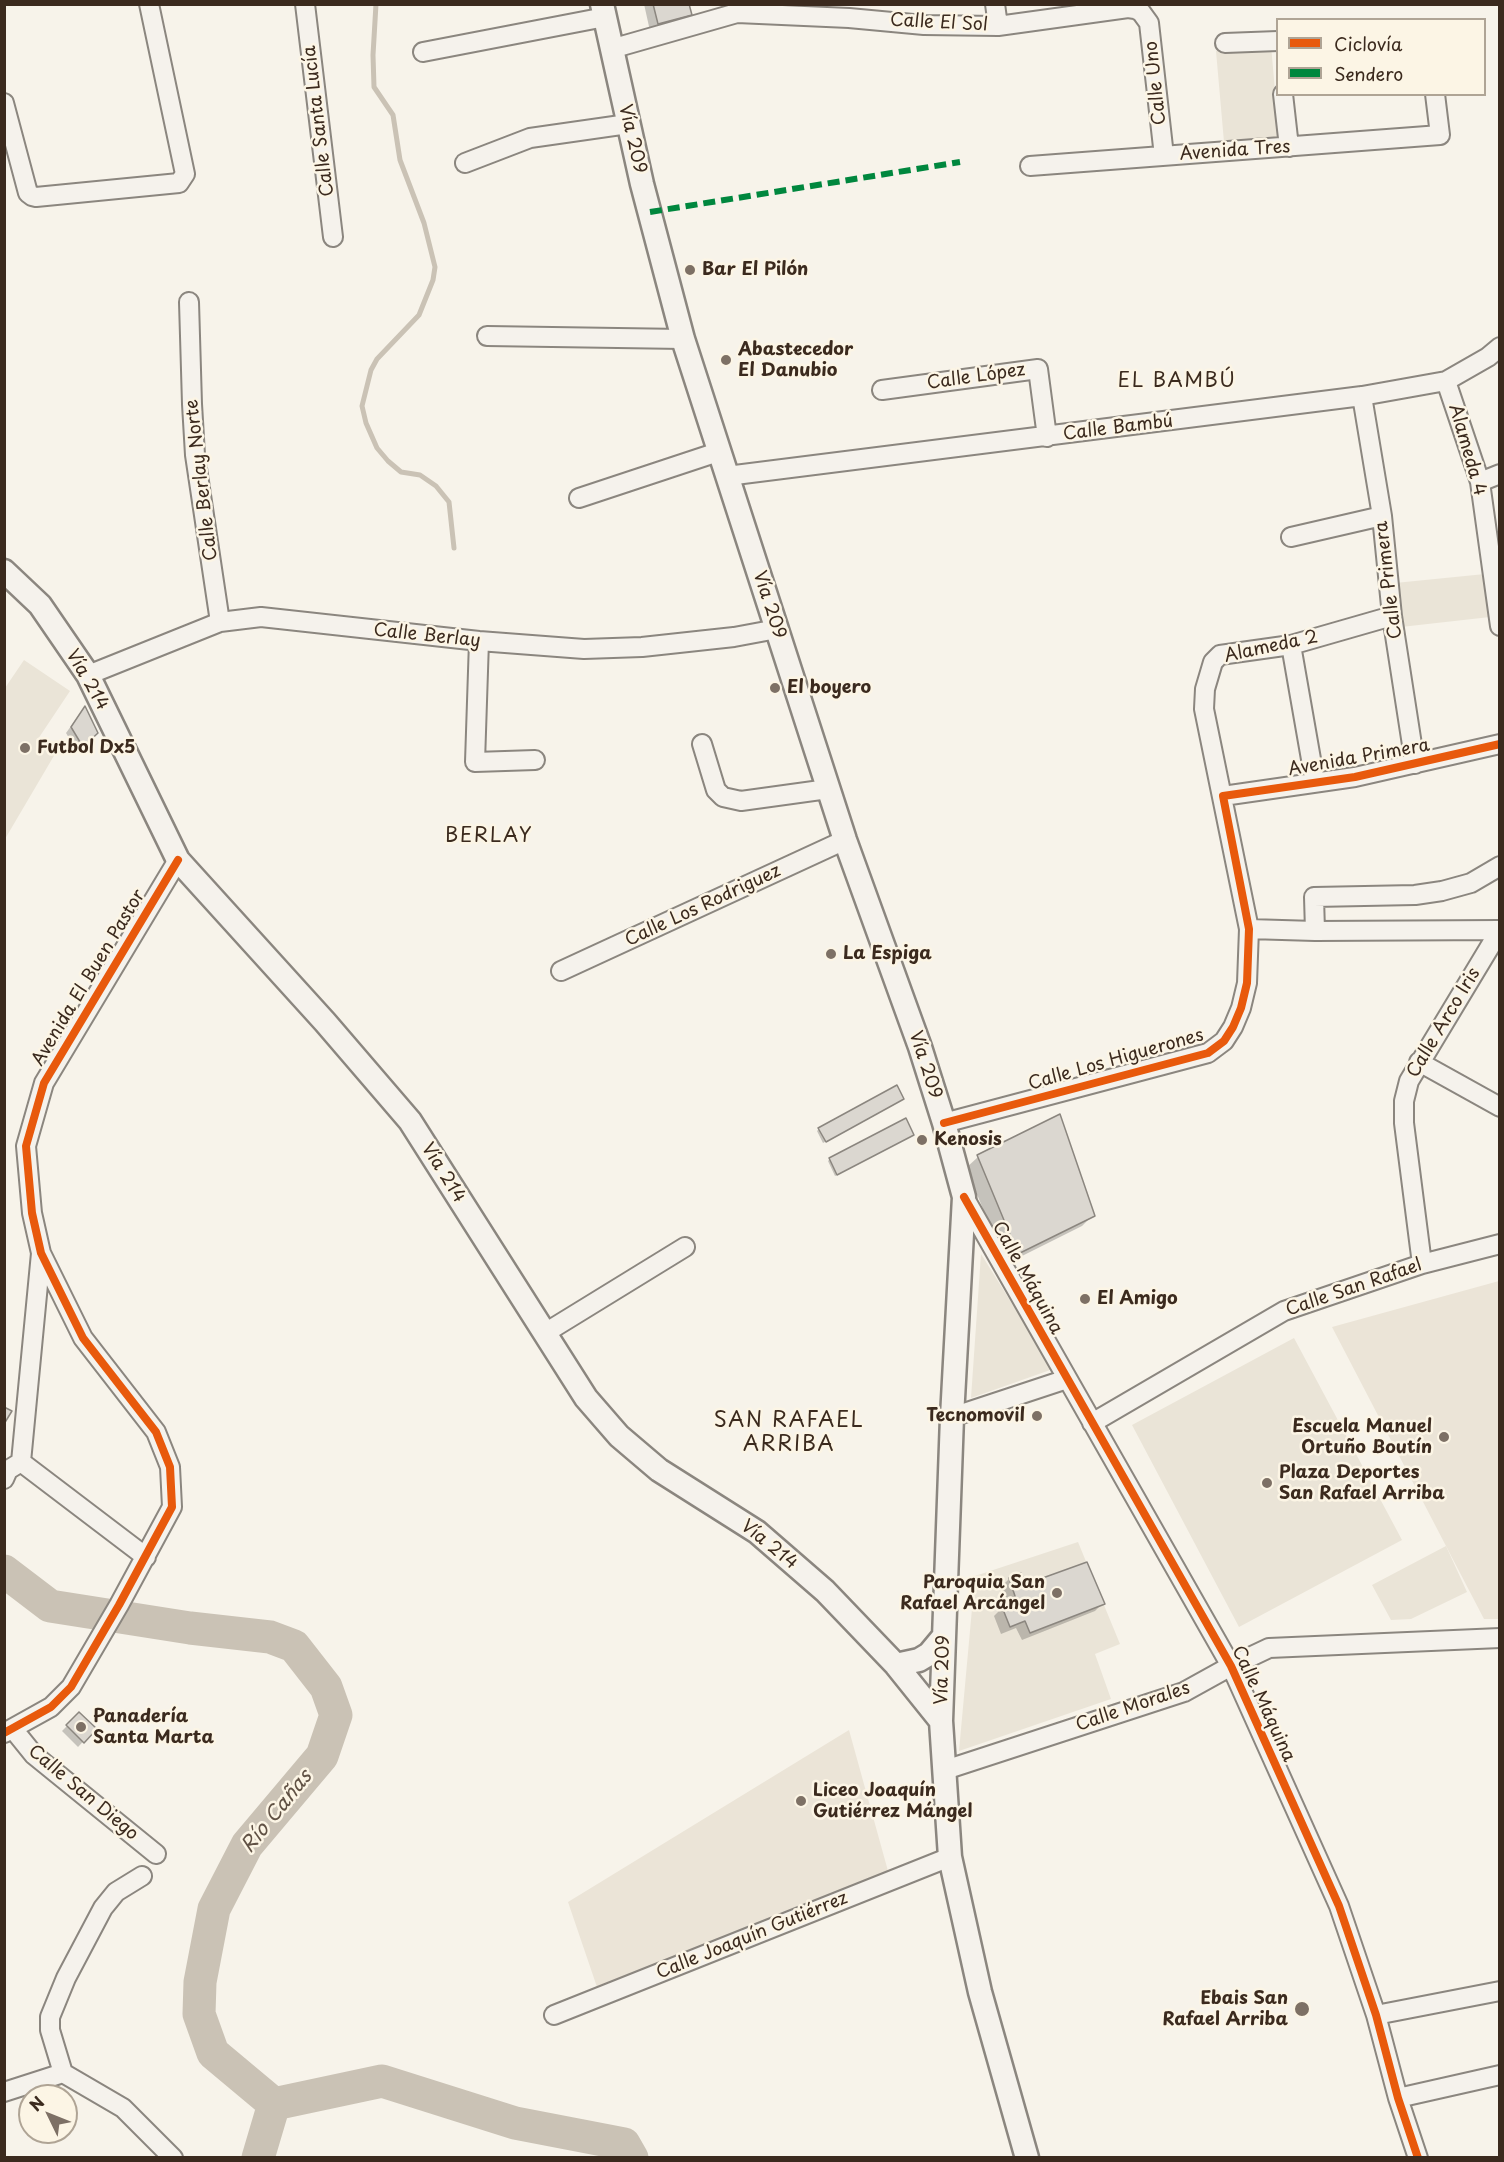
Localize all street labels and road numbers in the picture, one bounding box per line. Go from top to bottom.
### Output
street label: Calle El Sol [890,10,988,36]
street label: Calle Uno [1141,40,1171,126]
street label: Calle Santa Lucía [299,44,339,198]
street label: Vía 209 [614,103,650,175]
street label: Avenida Tres [1179,136,1291,166]
street label: Calle López [926,359,1026,395]
street label: Calle Berlay Norte [181,398,223,562]
street label: Alameda 4 [1444,402,1490,498]
street label: Calle Bambú [1062,411,1174,445]
street label: Calle Primera [1371,520,1407,640]
street label: Vía 209 [748,568,790,642]
street label: Calle Berlay [372,620,482,652]
street label: Alameda 2 [1222,627,1320,667]
street label: Vía 214 [61,646,113,714]
street label: Avenida Primera [1287,735,1431,781]
street label: Calle Los Rodriguez [622,860,784,952]
street label: Avenida El Buen Pastor [28,886,150,1070]
street label: Calle Arco Iris [1403,964,1485,1082]
street label: Calle Los Higuerones [1026,1025,1206,1095]
street label: Vía 209 [904,1028,946,1102]
street label: Vía 214 [416,1139,470,1207]
street label: Calle Máquina [987,1218,1067,1338]
street label: Calle San Rafael [1283,1255,1425,1321]
street label: Vía 214 [736,1516,802,1574]
street label: Vía 209 [931,1635,955,1705]
street label: Calle Máquina [1227,1643,1299,1765]
street label: Calle Morales [1073,1677,1193,1737]
street label: Calle San Diego [24,1741,142,1845]
street label: Calle Joaquín Gutiérrez [653,1888,851,1984]

